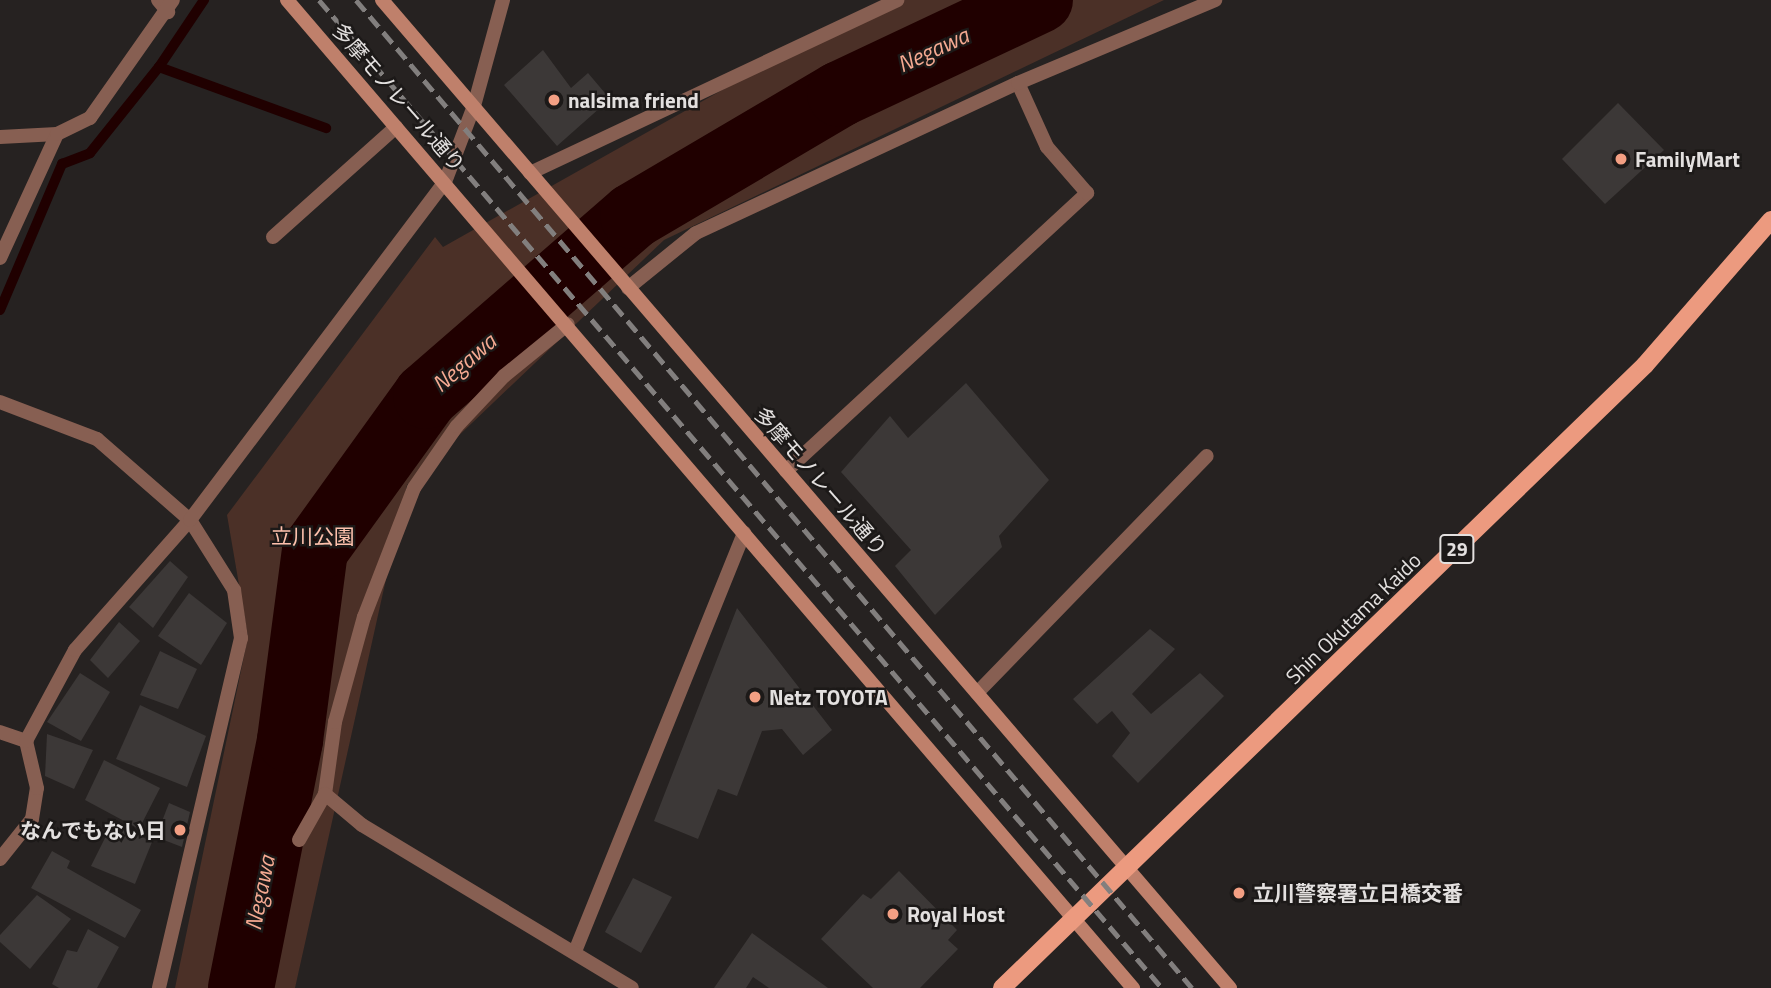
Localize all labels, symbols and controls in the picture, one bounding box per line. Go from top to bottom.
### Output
street label: 多摩モノレール通り [327,17,471,177]
water label: Negawa [893,22,973,78]
place label: nalsima friend [568,87,699,113]
marker: nalsima friend [546,92,562,108]
place label: FamilyMart [1635,146,1740,172]
marker: FamilyMart [1613,151,1629,167]
water label: Negawa [426,328,502,398]
street label: 多摩モノレール通り [749,401,893,561]
park label: 立川公園 [271,523,355,549]
road number: 29 [1438,534,1476,564]
street label: Shin Okutama Kaido [1280,547,1426,689]
place label: Netz TOYOTA [769,684,888,710]
marker: Netz TOYOTA [747,689,763,705]
place label: なんでもない日 [19,817,166,843]
marker: なんでもない日 [172,822,188,838]
water label: Negawa [239,853,281,933]
place label: 立川警察署立日橋交番 [1253,880,1463,906]
marker: 立川警察署立日橋交番 [1231,885,1247,901]
place label: Royal Host [907,901,1005,927]
marker: Royal Host [885,906,901,922]

